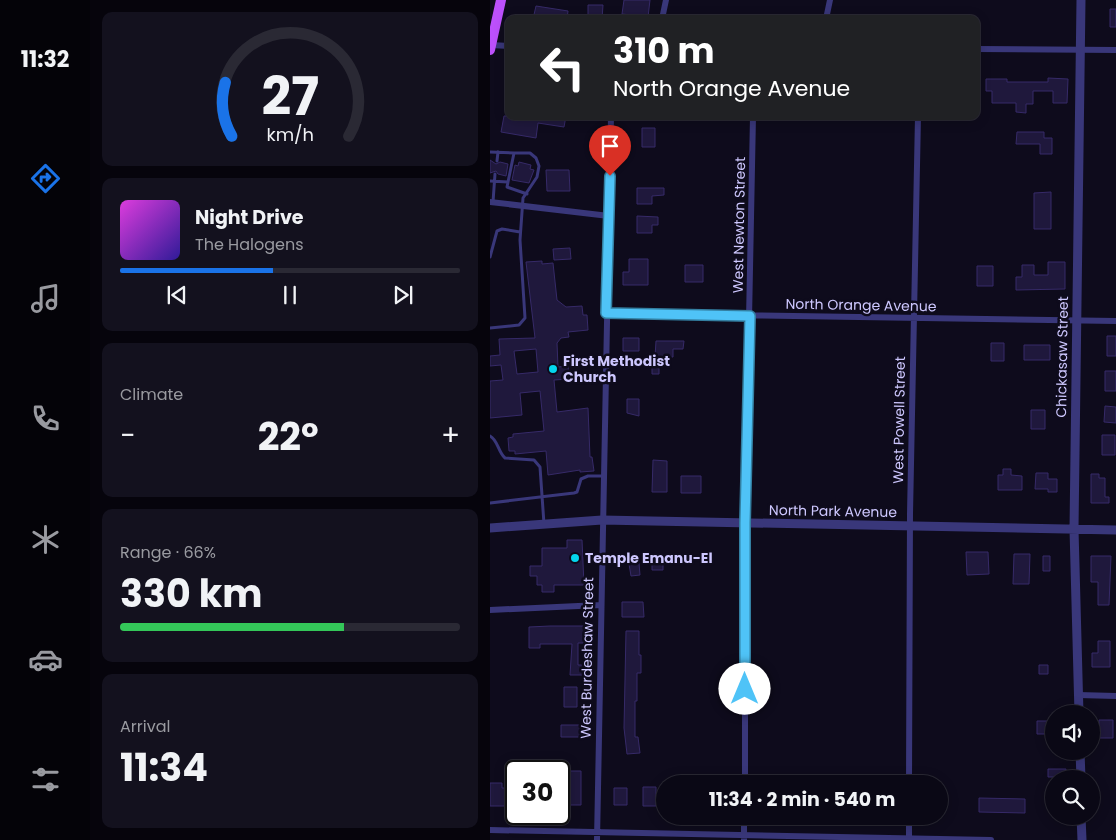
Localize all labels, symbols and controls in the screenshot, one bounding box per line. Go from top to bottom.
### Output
text: 310 m [613,26,715,75]
icon: left [530,35,595,100]
text: 11:32 [21,44,69,75]
text: 27 [261,60,319,133]
text: North Orange Avenue [613,73,850,104]
text: km/h [266,122,314,147]
pin [589,125,631,176]
icon: arrive [596,132,624,160]
street label: West Newton Street [728,157,750,293]
icon: directions [28,161,63,196]
text: Night Drive [195,204,304,231]
text: The Halogens [195,233,303,256]
icon: music [28,281,63,316]
icon: previous [163,281,191,309]
icon: pause [276,281,304,309]
icon: next [389,281,417,309]
street label: North Orange Avenue [785,294,937,316]
street label: Chickasaw Street [1051,296,1073,418]
place label: First Methodist Church [563,351,670,387]
street label: West Powell Street [888,356,910,484]
marker: First Methodist Church [547,363,559,375]
text: Climate [120,383,183,406]
icon: phone [28,401,63,436]
text: 22° [258,410,319,463]
text: − [120,416,135,455]
text: + [441,416,460,455]
street label: North Park Avenue [769,500,898,522]
icon: climate [28,522,63,557]
text: Range · 66% [120,541,216,564]
place label: Temple Emanu-El [585,548,713,568]
marker: Temple Emanu-El [569,552,581,564]
text: 330 km [120,567,263,620]
street label: West Burdeshaw Street [576,577,598,739]
icon: car [28,642,63,677]
position arrow [718,662,770,714]
map controls [1045,705,1100,825]
button: sound [1045,705,1100,760]
text: Arrival [120,715,170,738]
text: 11:34 [120,741,208,794]
speed limit sign: 30 [505,760,570,825]
icon: filters [28,762,63,797]
button: search [1045,770,1100,825]
text: 11:34 · 2 min · 540 m [709,786,895,813]

